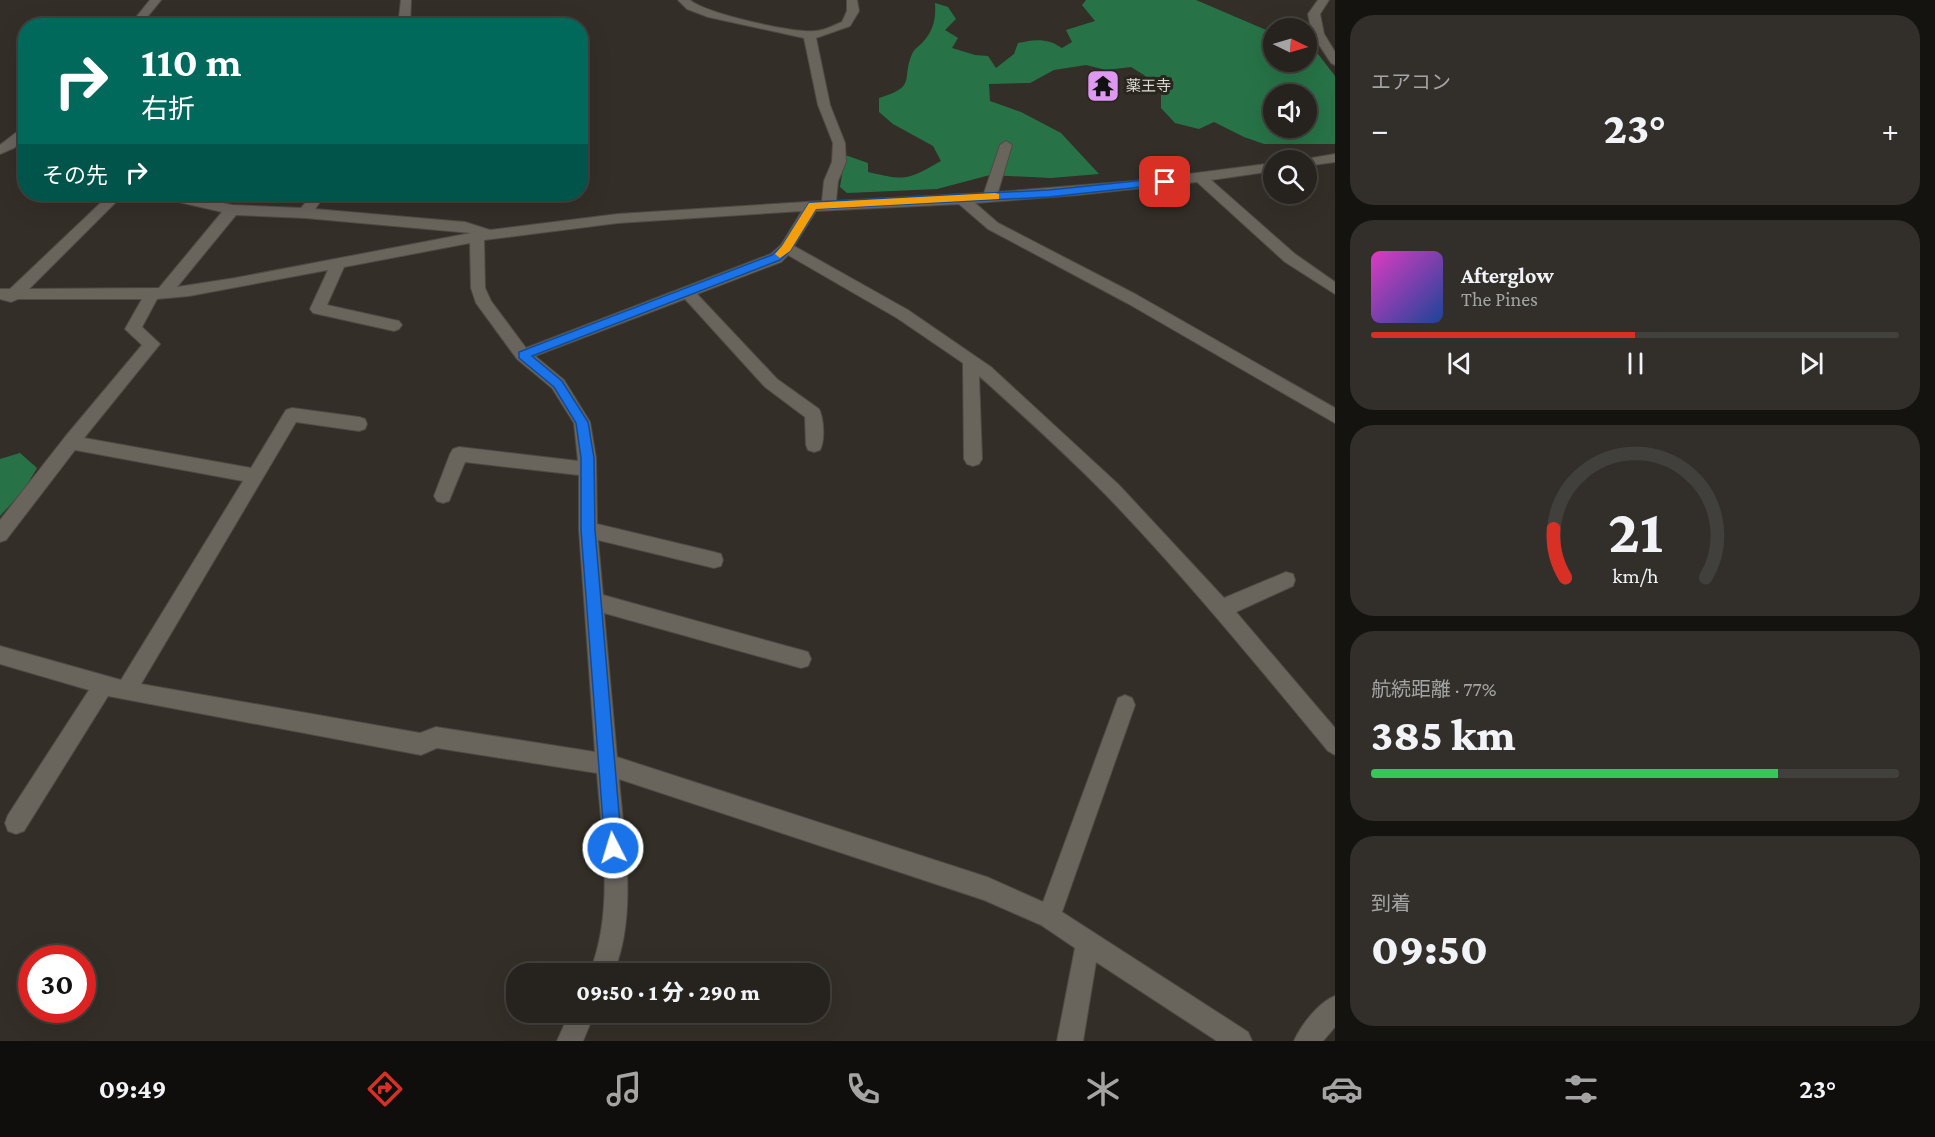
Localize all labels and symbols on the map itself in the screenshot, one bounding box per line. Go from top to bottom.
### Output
north arrow [1263,18,1317,72]
temple icon: 薬王寺 [1085,68,1121,104]
place label: 薬王寺 [1126,78,1171,94]
pin [1139,156,1190,207]
position arrow [581,816,645,880]
speed limit sign: 30 [18,945,96,1023]

